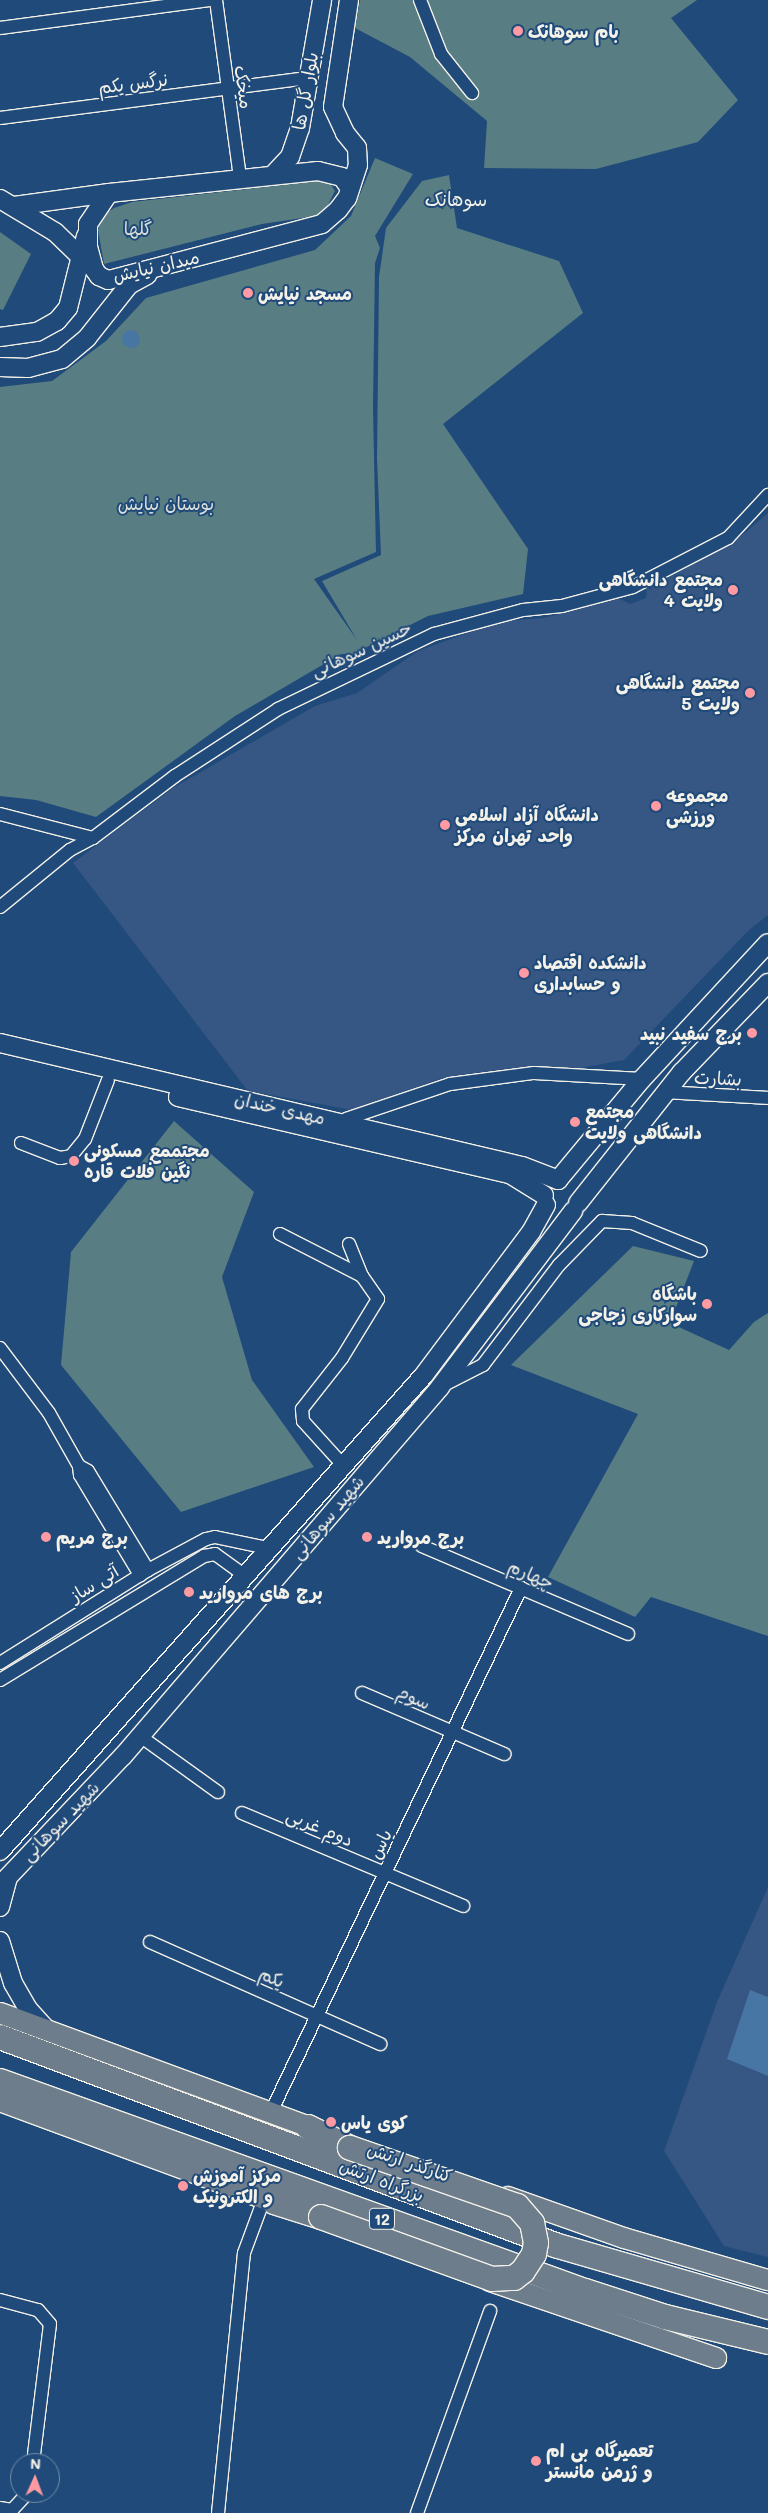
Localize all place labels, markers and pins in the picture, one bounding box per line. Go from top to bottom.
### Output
place label: بام سوهانک [528,20,619,42]
marker: بام سوهانک [512,25,524,37]
place label: مسجد نیایش [258,282,352,304]
marker: مسجد نیایش [242,287,254,299]
place label: مجتمع دانشگاهی ولایت 4 [599,569,723,612]
marker: مجتمع دانشگاهی ولایت 4 [727,584,739,596]
place label: مجتمع دانشگاهی ولایت 5 [616,672,740,714]
marker: مجتمع دانشگاهی ولایت 5 [744,687,756,699]
place label: مجموعه ورزشی [666,785,729,828]
marker: مجموعه ورزشی [650,800,662,812]
place label: دانشگاه آزاد اسلامی واحد تهران مرکز [455,804,599,846]
marker: دانشگاه آزاد اسلامی واحد تهران مرکز [439,819,451,831]
place label: دانشکده اقتصاد و حسابداری [534,952,647,994]
marker: دانشکده اقتصاد و حسابداری [518,967,530,979]
place label: برج سفید نبید [640,1022,742,1044]
marker: برج سفید نبید [746,1027,758,1039]
place label: مجتمع دانشگاهی ولایت [585,1101,702,1144]
marker: مجتمع دانشگاهی ولایت [569,1116,581,1128]
place label: مجتممع مسکونی نگین فلات قاره [84,1140,210,1182]
marker: مجتممع مسکونی نگین فلات قاره [68,1155,80,1167]
place label: باشگاه سواركاری زجاجی [579,1283,697,1326]
marker: باشگاه سواركاری زجاجی [701,1298,713,1310]
place label: برج مریم [56,1526,128,1548]
place label: برج مروارید [377,1526,464,1548]
marker: برج مریم [40,1531,52,1543]
marker: برج مروارید [361,1531,373,1543]
place label: برج های مروارید [199,1581,323,1603]
marker: برج های مروارید [183,1586,195,1598]
place label: کوی یاس [341,2111,408,2133]
marker: کوی یاس [325,2116,337,2128]
place label: مرکز آموزش و الکترونیک [193,2165,281,2208]
marker: مرکز آموزش و الکترونیک [177,2180,189,2192]
place label: تعمیرگاه بی ام و ژرمن مانستر [546,2440,653,2482]
marker: تعمیرگاه بی ام و ژرمن مانستر [530,2455,542,2467]

